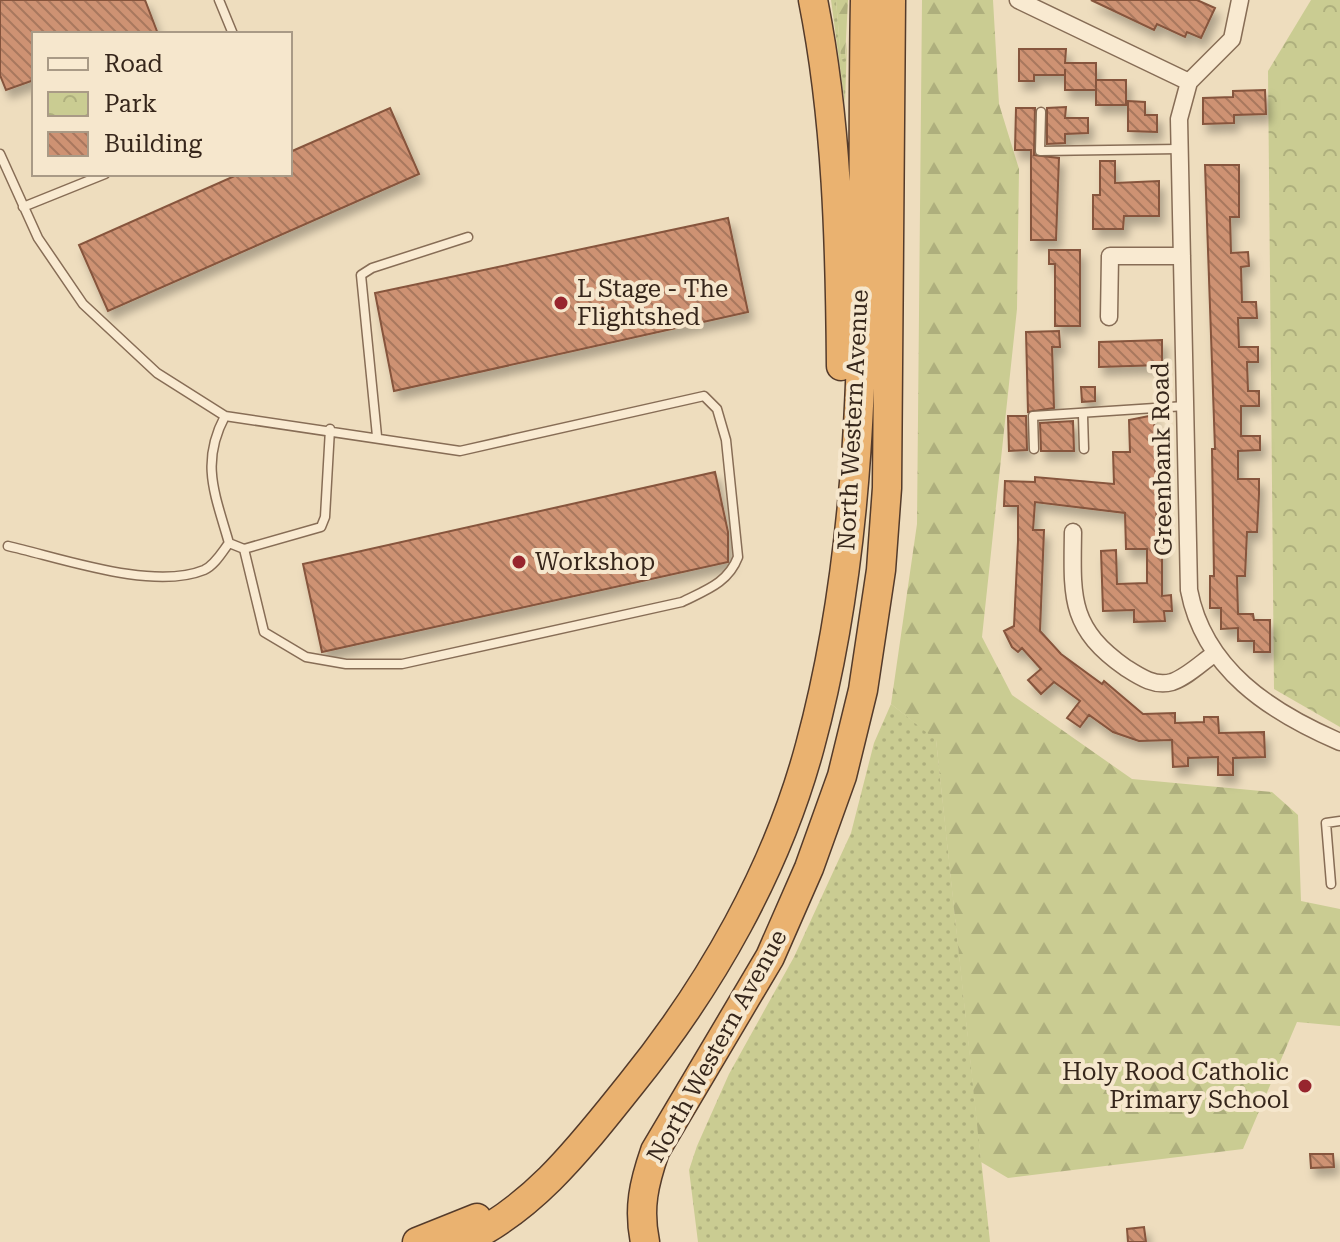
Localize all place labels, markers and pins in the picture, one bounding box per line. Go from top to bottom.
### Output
place label: L Stage - The Flightshed [577,275,728,331]
marker: L Stage - The Flightshed [552,294,570,312]
place label: Workshop [535,548,655,576]
marker: Workshop [510,553,528,571]
place label: Holy Rood Catholic Primary School [1062,1058,1289,1114]
marker: Holy Rood Catholic Primary School [1296,1077,1314,1095]

